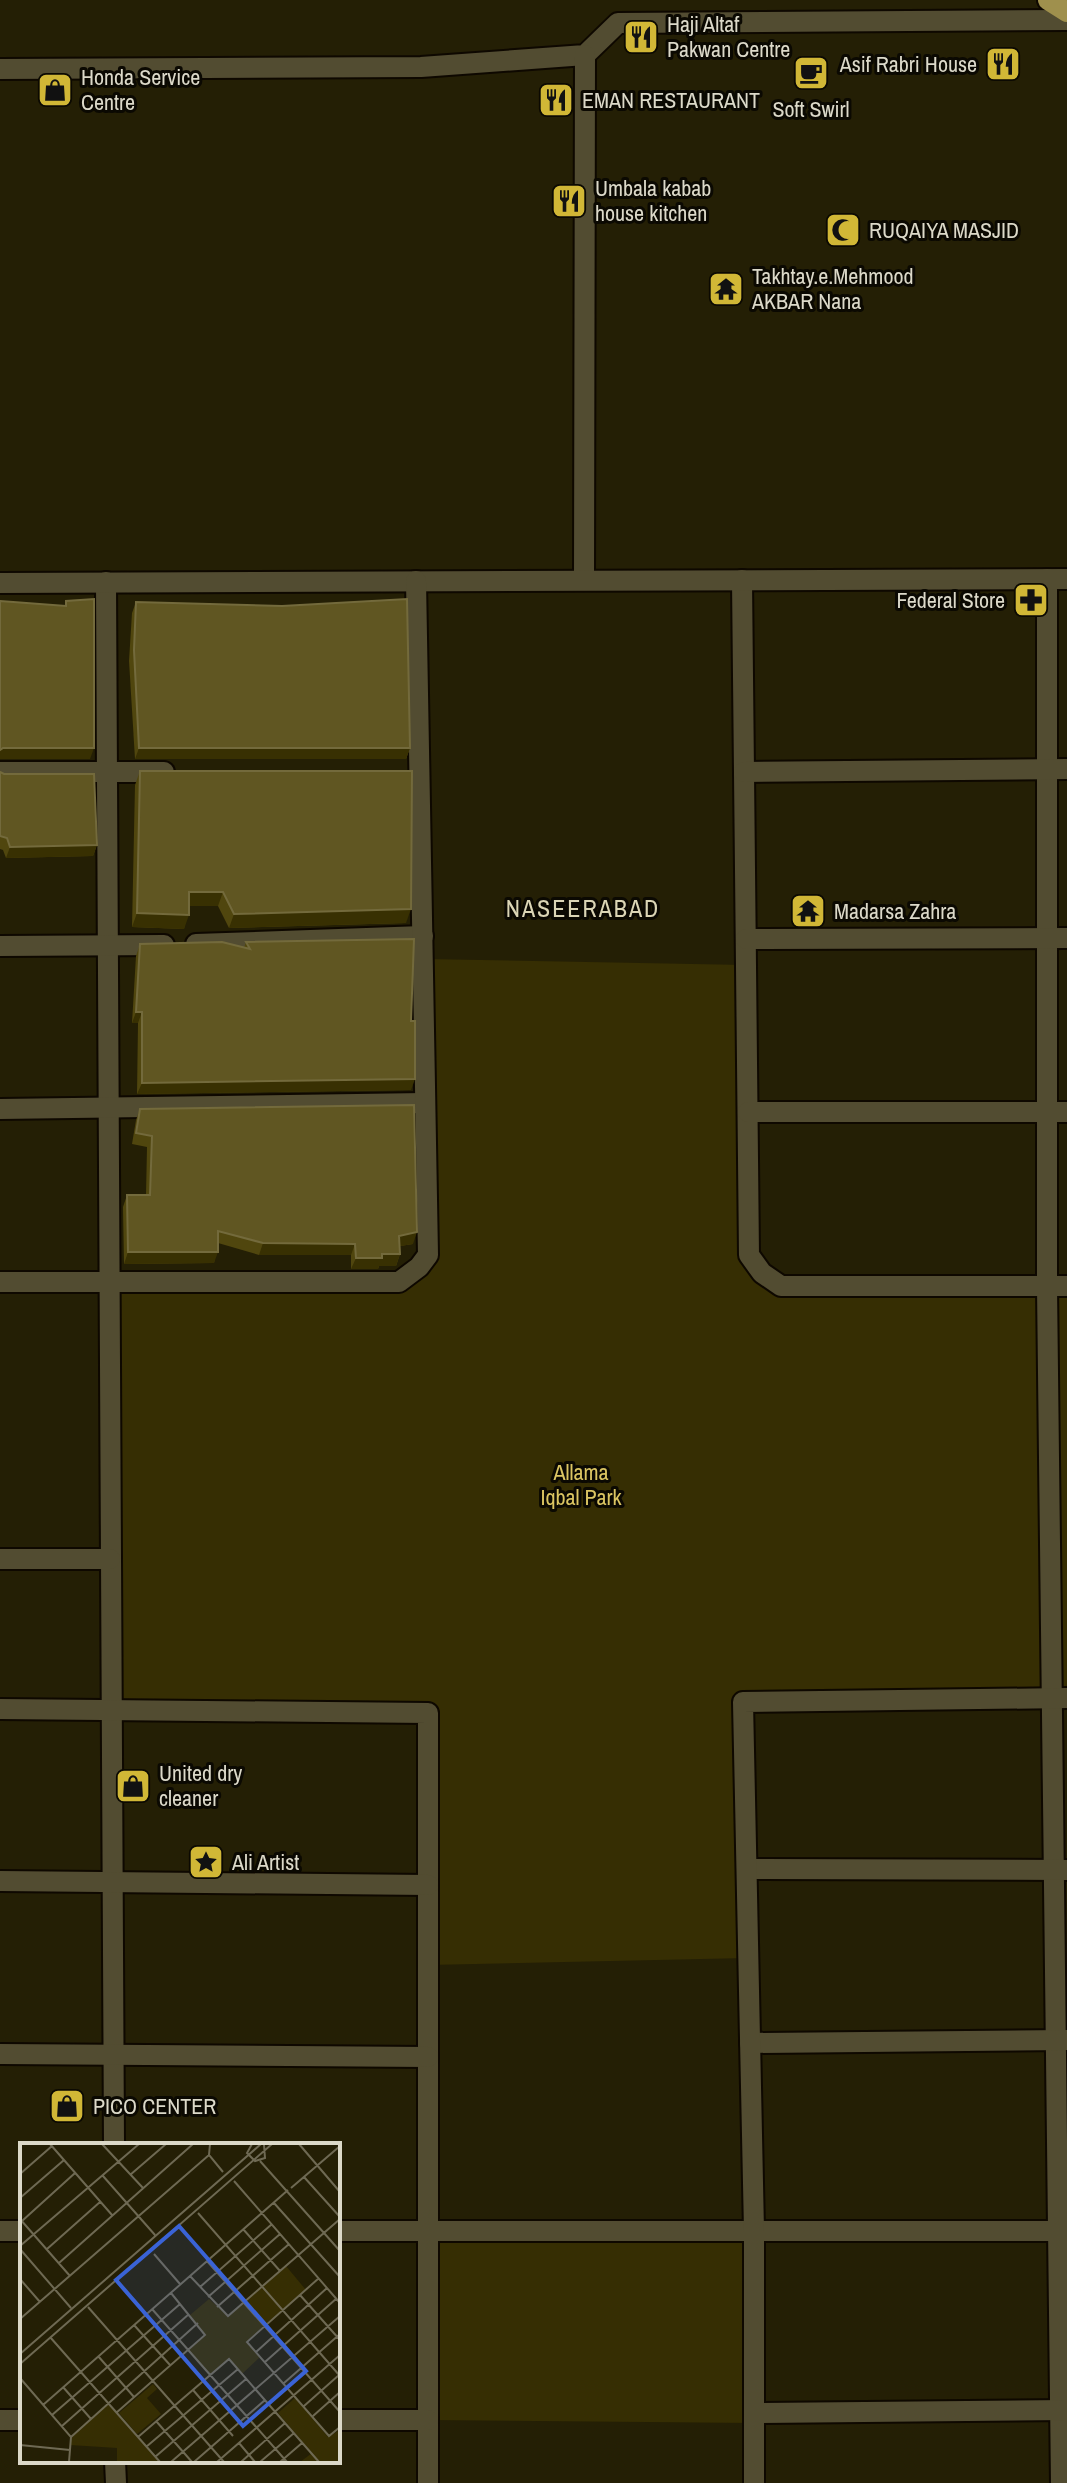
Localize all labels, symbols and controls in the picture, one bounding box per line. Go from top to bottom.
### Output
place label: Haji Altaf Pakwan Centre [667,9,790,64]
restaurant icon: Haji Altaf Pakwan Centre [622,18,660,56]
restaurant icon: Asif Rabri House [984,45,1022,83]
place label: Asif Rabri House [839,49,977,79]
cafe icon: Soft Swirl [792,54,830,92]
place label: Honda Service Centre [81,62,200,117]
shop icon: Honda Service Centre [36,71,74,109]
restaurant icon: EMAN RESTAURANT [537,81,575,119]
place label: EMAN RESTAURANT [582,85,760,115]
place label: Soft Swirl [772,94,850,124]
place label: Umbala kabab house kitchen [595,173,711,228]
restaurant icon: Umbala kabab house kitchen [550,182,588,220]
mosque icon: RUQAIYA MASJID [824,211,862,249]
place label: RUQAIYA MASJID [869,215,1019,245]
place label: Takhtay.e.Mehmood AKBAR Nana [751,261,913,316]
temple icon: Takhtay.e.Mehmood AKBAR Nana [707,270,745,308]
pharmacy icon: Federal Store [1012,581,1050,619]
place label: Federal Store [897,585,1005,615]
district label: NASEERABAD [506,892,660,924]
temple icon: Madarsa Zahra [789,892,827,930]
place label: Madarsa Zahra [834,896,956,926]
park label: Allama Iqbal Park [540,1457,623,1512]
place label: United dry cleaner [159,1758,242,1813]
shop icon: United dry cleaner [114,1767,152,1805]
place icon: Ali Artist [187,1843,225,1881]
place label: Ali Artist [231,1847,299,1877]
shop icon: PICO CENTER [48,2087,86,2125]
place label: PICO CENTER [93,2091,216,2121]
inset map [20,2143,340,2463]

